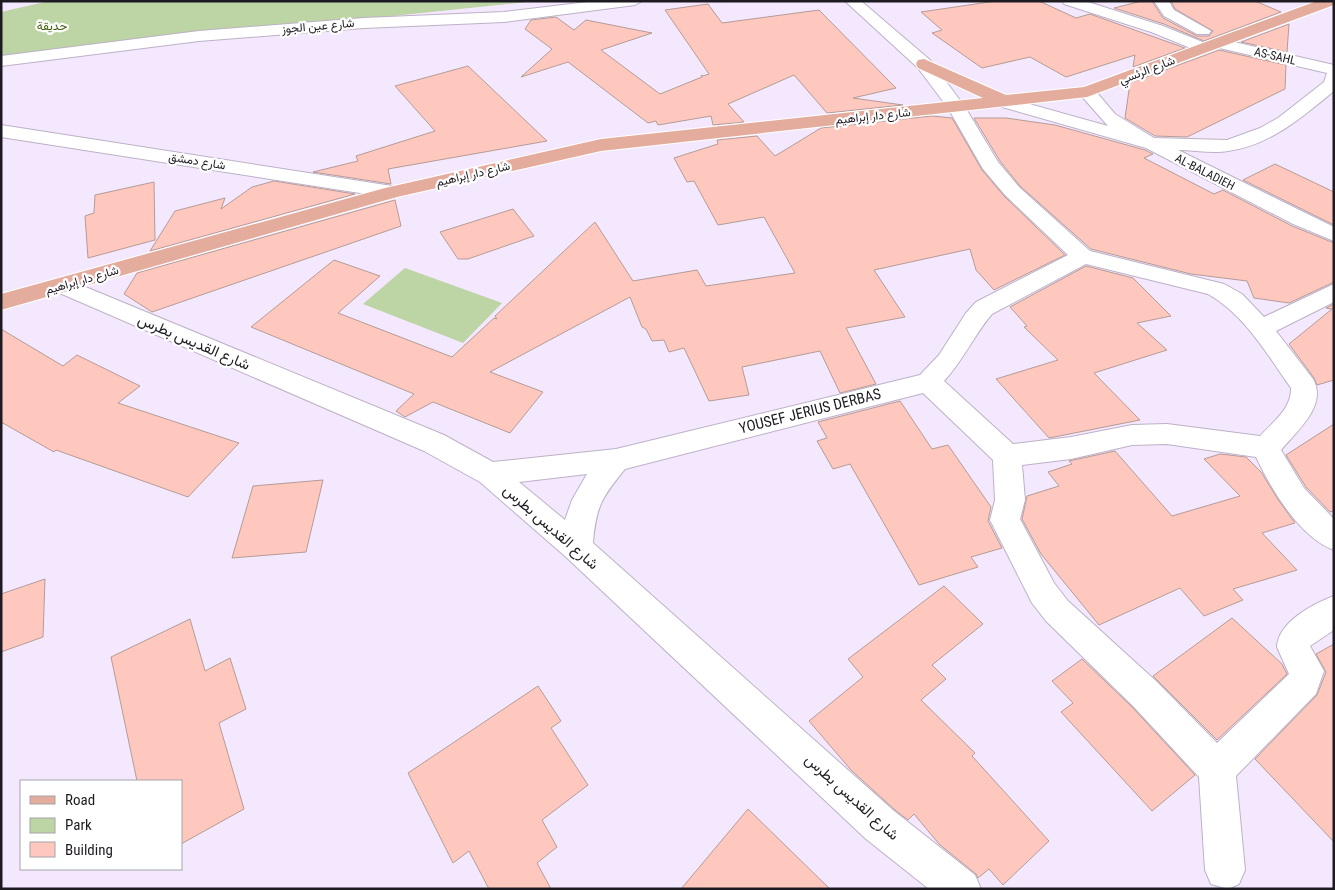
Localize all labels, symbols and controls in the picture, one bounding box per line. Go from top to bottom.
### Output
street label: شارع عين الجوز [280,16,355,38]
park label: حديقة [37,19,67,33]
street label: AS-SAHL [1253,44,1298,68]
street label: شارع الرئسي [1117,53,1178,90]
street label: شارع دار إبراهيم [835,105,911,129]
street label: شارع دمشق [167,150,226,174]
street label: AL-BALADIEH [1173,151,1237,193]
street label: شارع دار إبراهيم [435,159,512,191]
street label: شارع دار إبراهيم [44,263,121,299]
street label: شارع القديس بطرس [134,310,253,376]
street label: YOUSEF JERIUS DERBAS [737,385,883,437]
street label: شارع القديس بطرس [498,481,602,575]
street label: شارع القديس بطرس [800,750,903,846]
legend [20,780,182,870]
text: Road [65,791,95,809]
text: Park [65,816,92,834]
text: Building [65,841,113,859]

